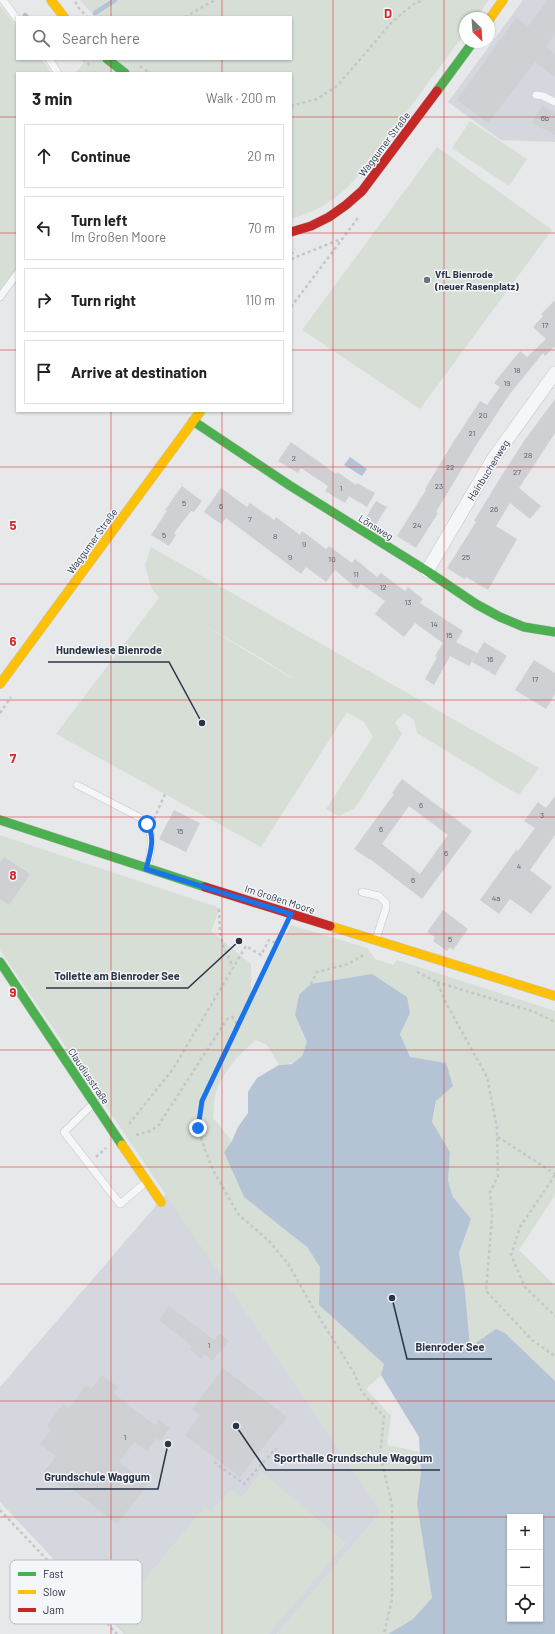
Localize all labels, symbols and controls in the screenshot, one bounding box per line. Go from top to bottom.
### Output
text: D [384,5,392,21]
north arrow [459,12,495,48]
search box [16,16,292,60]
icon: search [30,27,52,49]
text: Search here [62,29,140,47]
text: 3 min [32,88,72,108]
text: Walk · 200 m [206,90,276,106]
street label: Waggumer Straße [356,109,412,179]
house number: 6b [541,113,549,123]
icon: ahead [33,145,55,167]
text: Continue [71,147,131,165]
text: 20 m [247,148,275,164]
text: Turn left [71,211,127,229]
icon: left [33,217,55,239]
text: 70 m [248,220,275,236]
text: Im Großen Moore [71,229,166,245]
place label: VfL Bienrode (neuer Rasenplatz) [434,268,519,292]
marker: VfL Bienrode (neuer Rasenplatz) [422,275,432,285]
icon: right [33,289,55,311]
text: Turn right [71,291,136,309]
text: 110 m [245,292,275,308]
house number: 17 [542,320,549,330]
icon: arrive [33,361,55,383]
text: Arrive at destination [71,363,207,381]
house number: 18 [514,365,520,375]
house number: 19 [504,378,510,388]
house number: 20 [479,410,487,420]
house number: 21 [469,428,476,438]
street label: Hainbuchenweg [465,437,511,503]
house number: 28 [524,450,532,460]
house number: 2 [292,453,296,463]
house number: 22 [446,462,454,472]
house number: 27 [513,467,521,477]
house number: 23 [435,481,443,491]
house number: 1 [340,483,343,493]
house number: 5 [182,498,186,508]
house number: 6 [219,501,223,511]
house number: 26 [490,504,498,514]
street label: Waggumer Straße [64,506,120,576]
street label: Lönsweg [356,512,396,542]
house number: 7 [248,514,252,524]
text: 5 [9,517,17,533]
house number: 24 [413,520,421,530]
house number: 5 [162,530,166,540]
house number: 8 [273,531,277,541]
house number: 9 [302,539,306,549]
house number: 9 [288,552,292,562]
house number: 25 [462,552,470,562]
house number: 10 [328,554,336,564]
house number: 11 [353,569,359,579]
house number: 12 [379,582,387,592]
house number: 13 [405,597,411,607]
house number: 14 [430,619,438,629]
house number: 15 [446,630,452,640]
text: 6 [10,633,17,649]
callout: Hundewiese Bienrode [48,639,169,662]
text: Hundewiese Bienrode [56,643,162,656]
house number: 16 [487,654,493,664]
house number: 17 [532,674,539,684]
text: 7 [10,750,17,766]
house number: 6 [419,800,423,810]
house number: 3 [540,810,544,820]
route start [138,815,156,833]
house number: 6 [379,824,383,834]
house number: 15 [177,826,183,836]
house number: 6 [444,848,448,858]
house number: 4 [517,861,521,871]
text: 8 [9,867,17,883]
house number: 6 [411,875,415,885]
street label: Im Großen Moore [243,882,317,916]
house number: 4a [492,893,500,903]
house number: 5 [448,934,452,944]
callout: Toilette am Bienroder See [46,965,188,988]
text: Toilette am Bienroder See [54,969,180,982]
text: 9 [10,984,17,1000]
street label: Claudiusstraße [66,1046,112,1106]
route end [189,1119,207,1137]
callout: Bienroder See [407,1336,492,1359]
house number: 1 [208,1340,211,1350]
text: Bienroder See [415,1340,485,1353]
house number: 1 [124,1432,127,1442]
callout: Sporthalle Grundschule Waggum [266,1447,440,1470]
text: Sporthalle Grundschule Waggum [274,1451,432,1464]
callout: Grundschule Waggum [36,1466,158,1489]
text: Grundschule Waggum [44,1470,150,1483]
map controls [507,1514,543,1622]
button: + [507,1514,543,1550]
button: − [507,1550,543,1586]
legend [10,1560,142,1624]
text: Fast [43,1567,64,1580]
text: Slow [43,1585,66,1598]
button: locate [507,1586,543,1622]
text: Jam [43,1603,64,1616]

